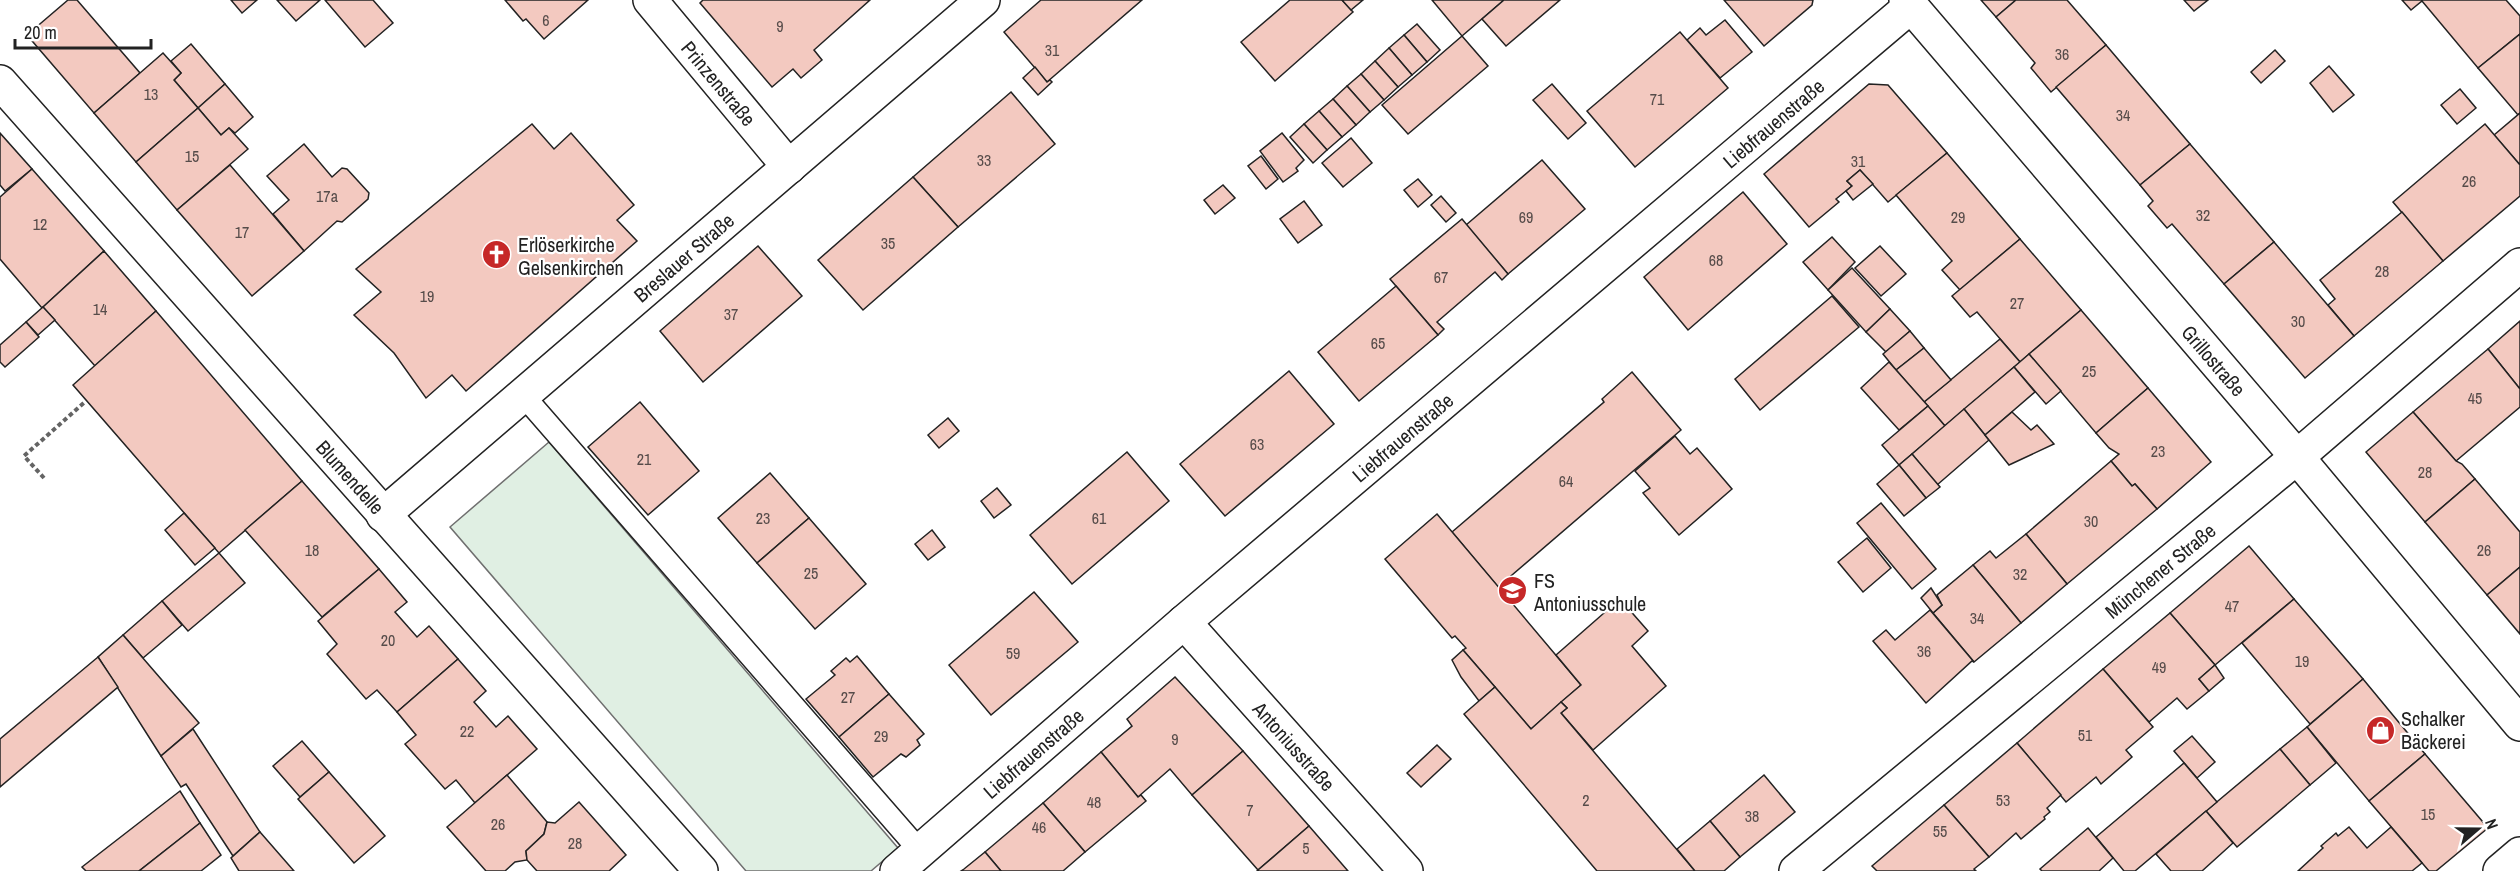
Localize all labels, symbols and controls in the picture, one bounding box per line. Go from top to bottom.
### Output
house number: 6 [542,9,550,31]
scale bar [15,12,152,50]
house number: 9 [776,15,784,37]
text: 20 m [24,20,57,45]
street label: Prinzenstraße [676,35,762,131]
house number: 31 [1045,39,1060,61]
house number: 36 [2055,43,2069,65]
street label: Liebfrauenstraße [1717,72,1829,174]
house number: 13 [144,83,158,105]
house number: 71 [1650,88,1665,110]
house number: 34 [2116,104,2130,126]
house number: 15 [185,145,199,167]
house number: 33 [977,149,991,171]
house number: 31 [1851,150,1866,172]
house number: 26 [2462,170,2476,192]
house number: 17a [316,185,339,207]
house number: 32 [2196,204,2210,226]
street label: Breslauer Straße [628,206,739,308]
house number: 69 [1519,206,1533,228]
house number: 29 [1951,206,1965,228]
house number: 12 [33,213,47,235]
house number: 17 [235,221,249,243]
place label: Erlöserkirche Gelsenkirchen [518,231,624,281]
house number: 35 [881,232,895,254]
church icon: Erlöserkirche Gelsenkirchen [481,239,513,271]
house number: 68 [1709,249,1723,271]
house number: 28 [2375,260,2389,282]
house number: 67 [1434,266,1448,288]
house number: 19 [420,285,434,307]
house number: 27 [2010,292,2024,314]
house number: 14 [93,298,107,320]
house number: 37 [724,303,738,325]
house number: 30 [2291,310,2305,332]
street label: Grillostraße [2176,319,2252,402]
house number: 65 [1371,332,1385,354]
house number: 25 [2082,360,2096,382]
street label: Liebfrauenstraße [1346,386,1459,488]
house number: 45 [2468,387,2482,409]
house number: 63 [1250,433,1264,455]
street label: Blumendelle [311,434,391,519]
house number: 23 [2151,440,2165,462]
house number: 21 [637,448,652,470]
house number: 28 [2418,461,2432,483]
house number: 64 [1559,470,1573,492]
house number: 23 [756,507,770,529]
house number: 61 [1092,507,1107,529]
house number: 30 [2084,510,2098,532]
street label: Münchener Straße [2099,517,2221,624]
house number: 18 [305,539,319,561]
house number: 26 [2477,539,2491,561]
house number: 25 [804,562,818,584]
house number: 32 [2013,563,2027,585]
place label: FS Antoniusschule [1533,567,1646,617]
school or university icon: FS Antoniusschule [1497,575,1529,607]
house number: 47 [2225,595,2239,617]
house number: 34 [1970,607,1984,629]
house number: 20 [381,629,395,651]
house number: 36 [1917,640,1931,662]
house number: 59 [1006,642,1020,664]
house number: 19 [2295,650,2309,672]
house number: 49 [2152,656,2166,678]
house number: 27 [841,686,855,708]
street label: Antoniusstraße [1247,695,1342,796]
street label: Liebfrauenstraße [977,702,1089,804]
place label: Schalker Bäckerei [2401,705,2466,755]
shop icon: Schalker Bäckerei [2364,714,2396,746]
house number: 22 [460,720,474,742]
house number: 51 [2078,724,2093,746]
house number: 29 [874,725,888,747]
house number: 9 [1171,728,1179,750]
house number: 2 [1582,789,1590,811]
house number: 53 [1996,789,2010,811]
house number: 48 [1087,791,1101,813]
house number: 7 [1246,799,1254,821]
north arrow [2448,799,2508,859]
house number: 15 [2421,803,2435,825]
house number: 38 [1745,805,1759,827]
house number: 26 [491,813,505,835]
house number: 46 [1032,816,1046,838]
text: N [2480,816,2504,832]
house number: 55 [1933,820,1947,842]
house number: 28 [568,832,582,854]
house number: 5 [1302,837,1310,859]

